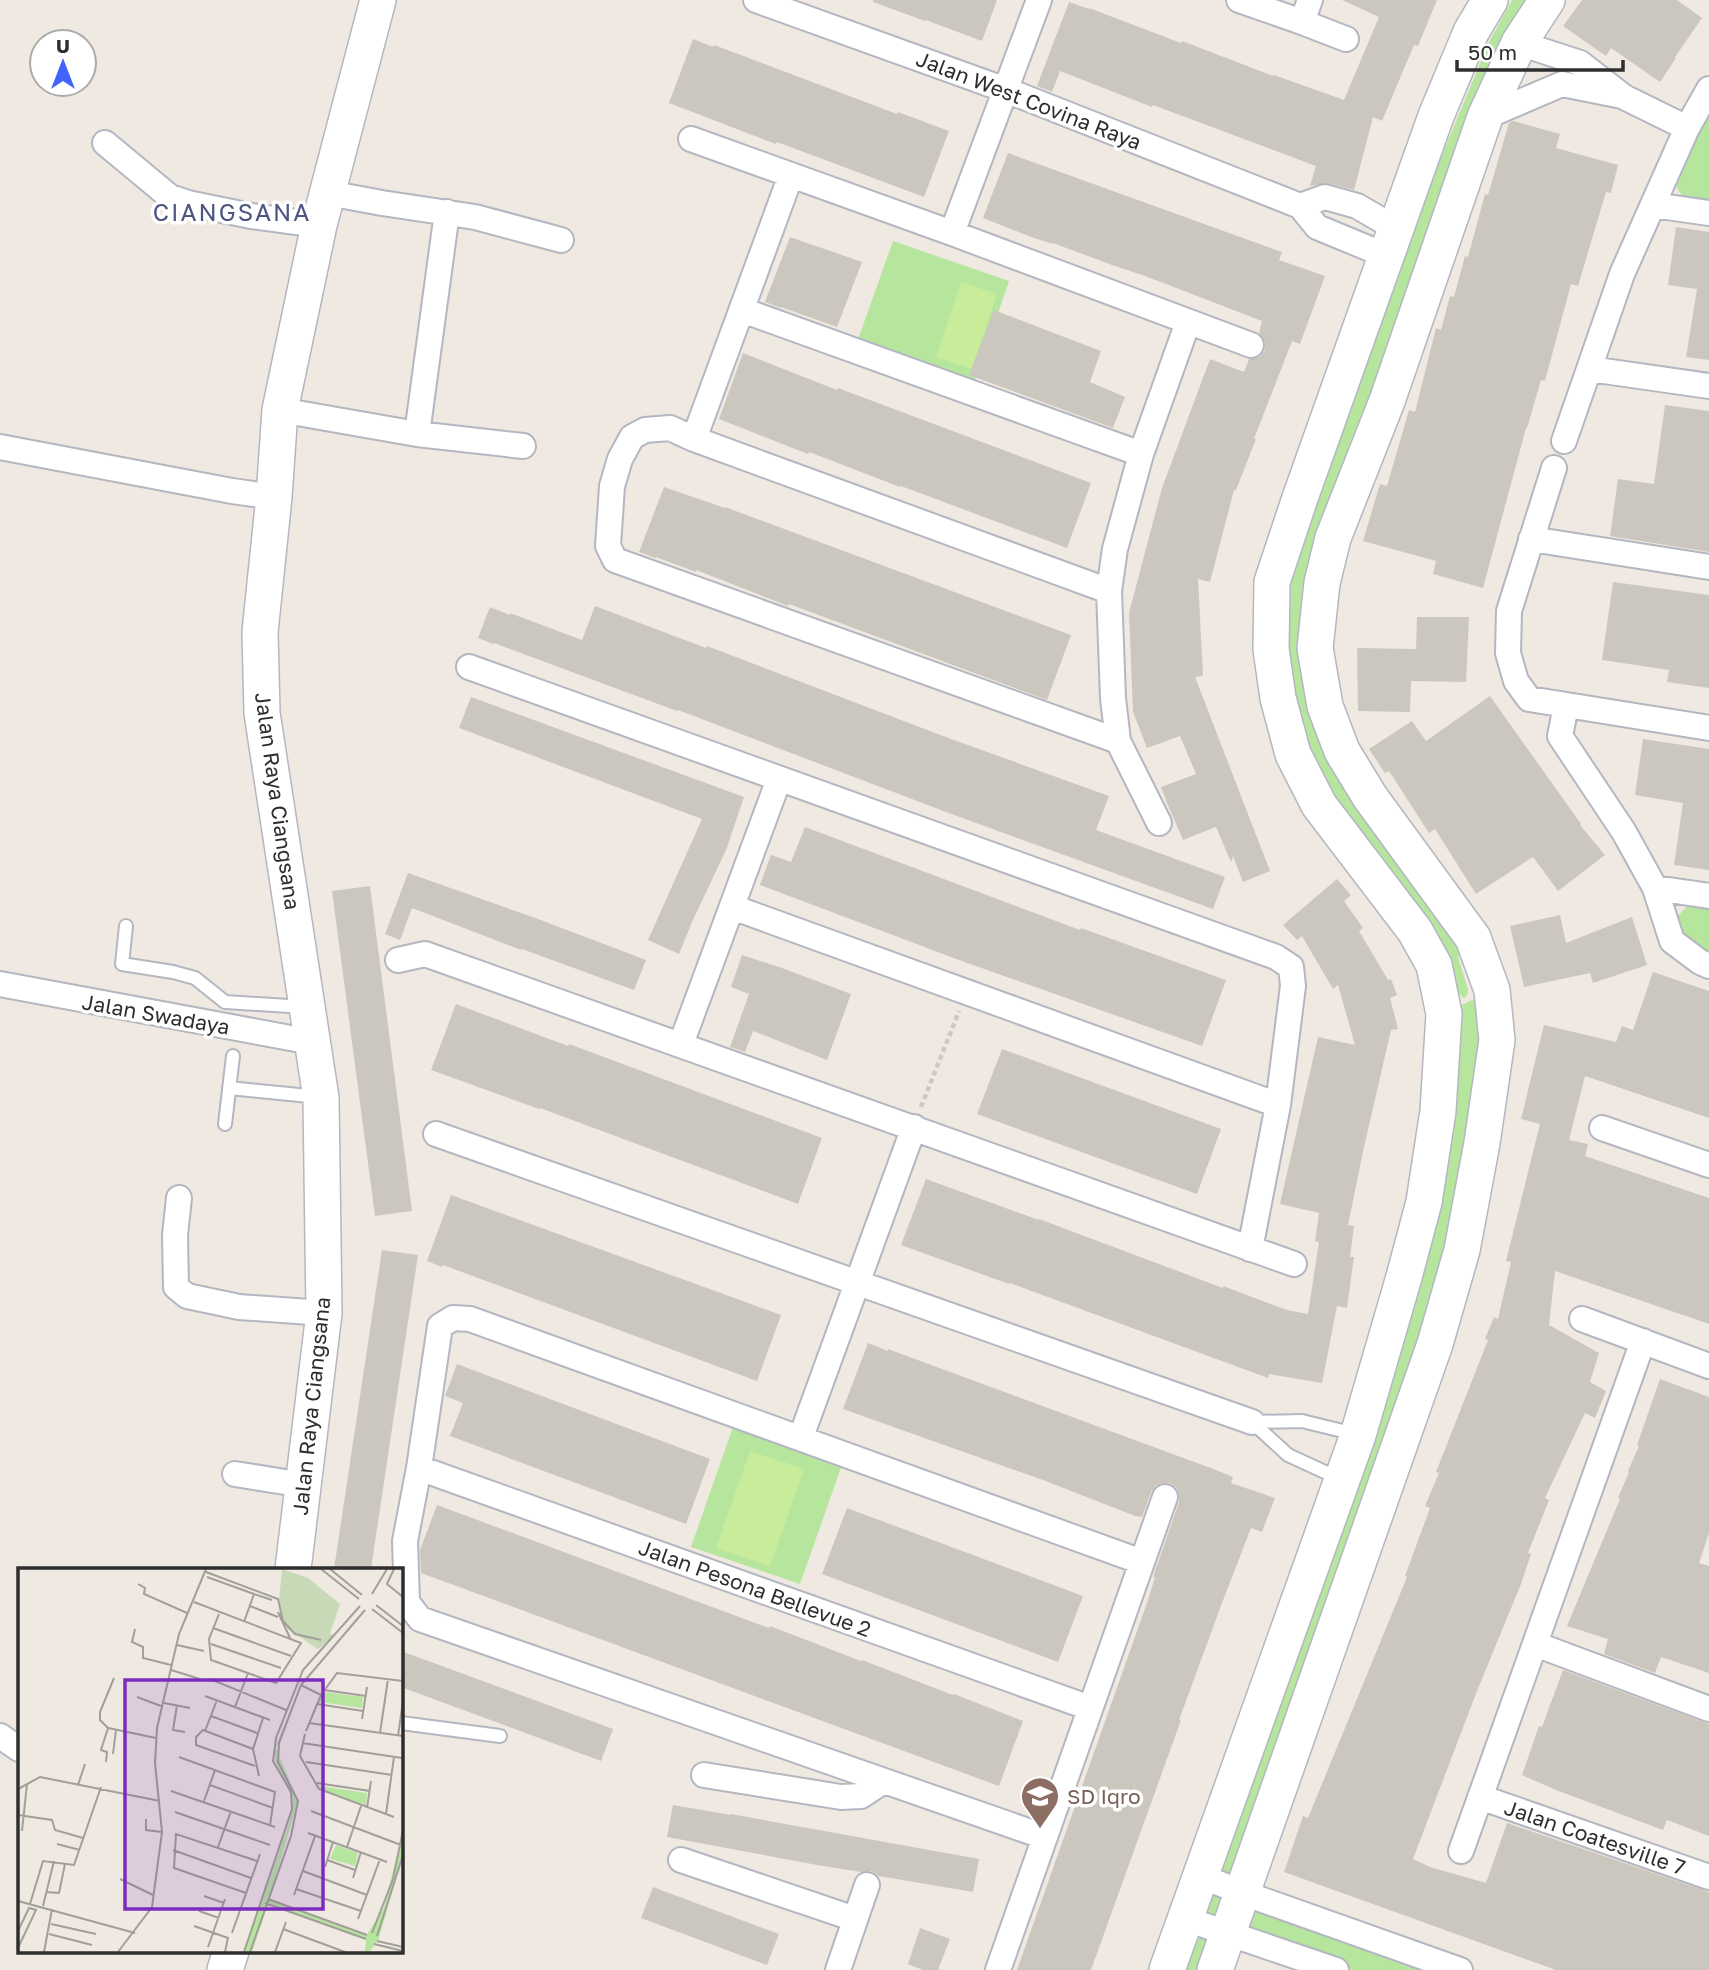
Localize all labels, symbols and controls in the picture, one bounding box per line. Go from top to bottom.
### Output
north arrow [28,28,98,98]
scale bar [1457,28,1623,72]
text: U [56,34,70,57]
text: 50 m [1468,39,1517,65]
street label: Jalan West Covina Raya [913,45,1145,155]
district label: CIANGSANA [153,197,311,226]
street label: Jalan Raya Ciangsana [250,691,306,911]
street label: Jalan Swadaya [80,988,232,1040]
street label: Jalan Raya Ciangsana [287,1296,335,1516]
street label: Jalan Pesona Bellevue 2 [635,1534,875,1642]
inset map [18,1568,402,1952]
school or university icon: SD Iqro [1019,1775,1061,1830]
place label: SD Iqro [1067,1783,1140,1809]
street label: Jalan Coatesville 7 [1501,1794,1689,1880]

